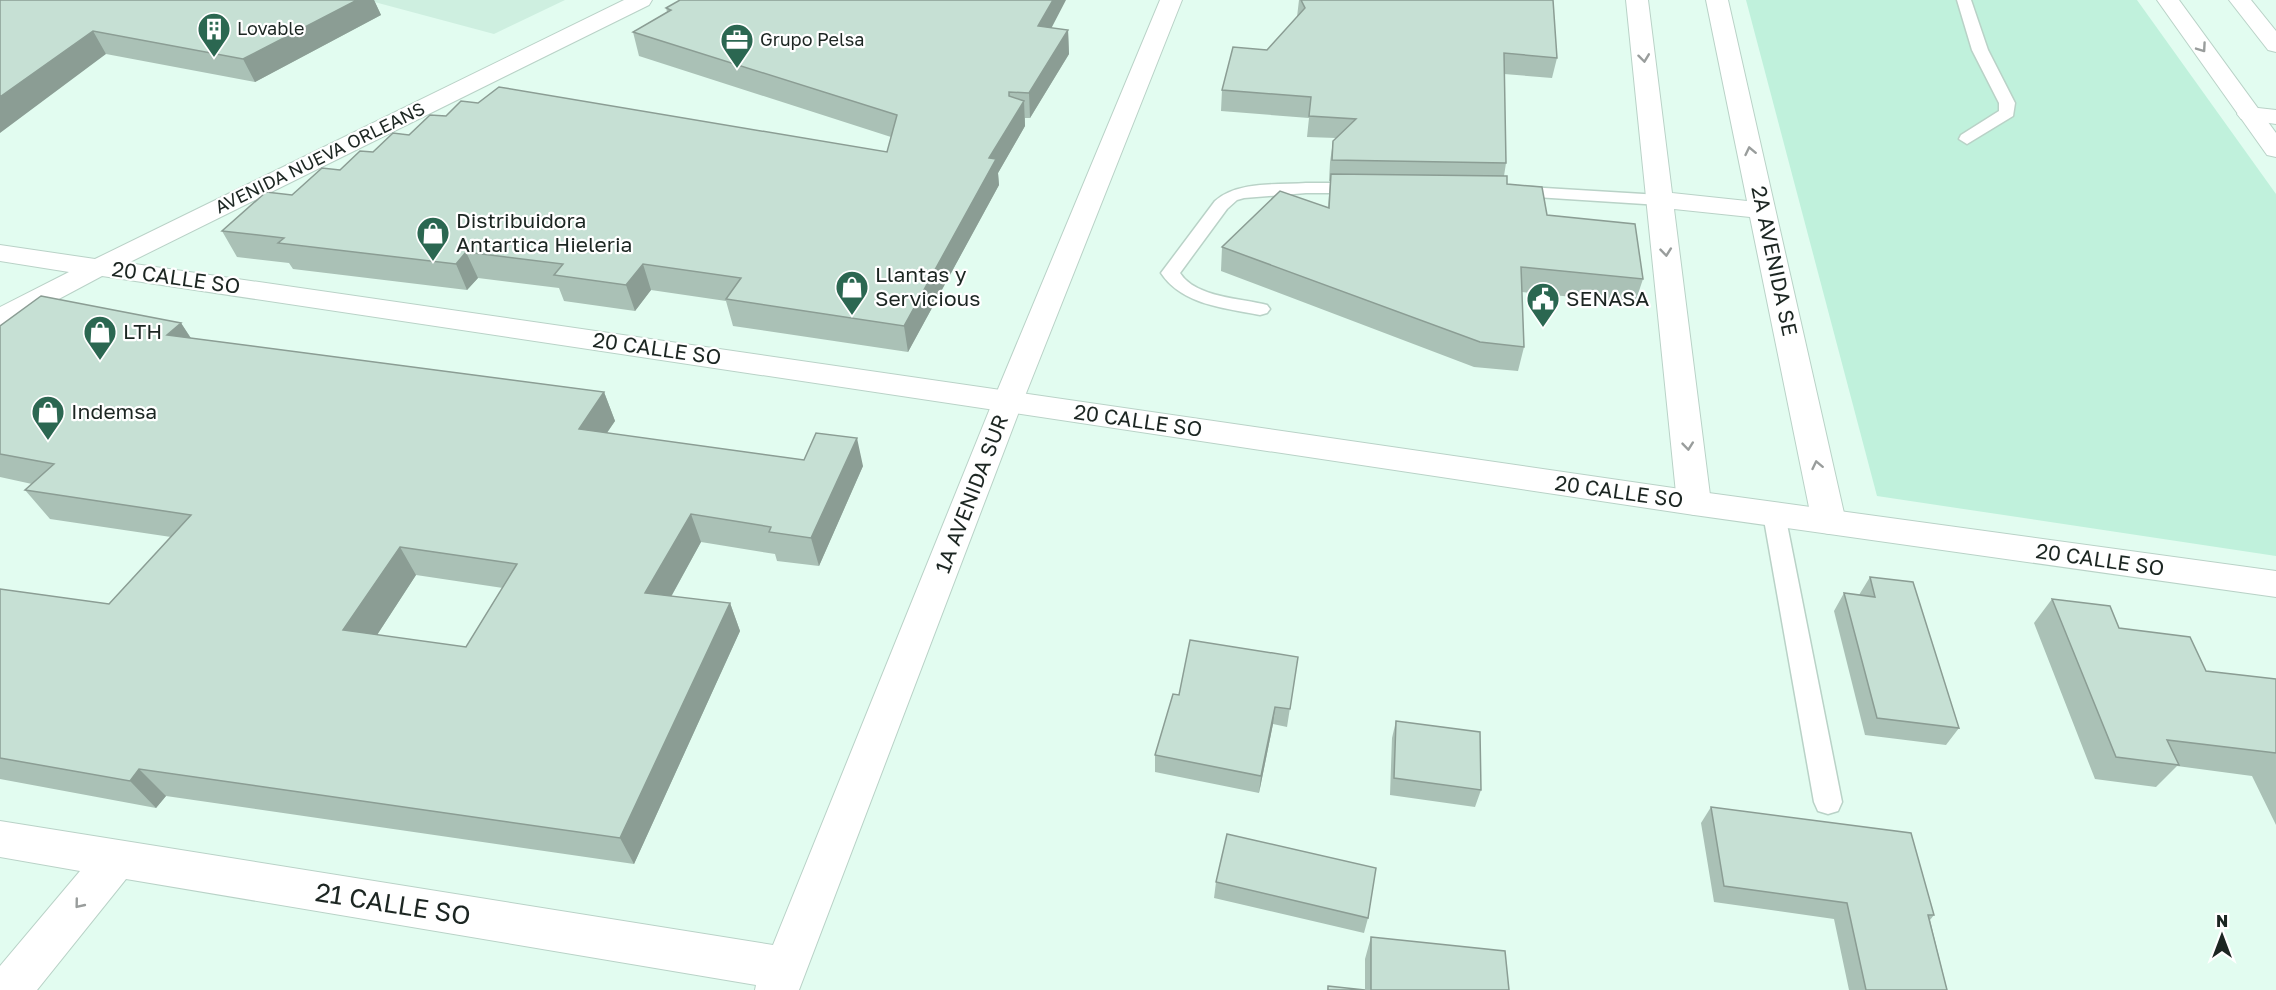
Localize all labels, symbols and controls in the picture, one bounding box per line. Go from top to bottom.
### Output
building icon: Lovable [196,11,232,58]
place label: Lovable [237,17,304,39]
office icon: Grupo Pelsa [719,22,755,69]
place label: Grupo Pelsa [760,28,865,50]
one-way arrow [2195,41,2206,52]
one-way arrow [1637,54,1650,63]
street label: AVENIDA NUEVA ORLEANS [211,97,428,218]
one-way arrow [1744,147,1757,157]
street label: 2A AVENIDA SE [1746,183,1804,338]
place label: Distribuidora Antartica Hieleria [456,207,632,257]
shop icon: Distribuidora Antartica Hieleria [415,215,451,262]
one-way arrow [1659,247,1672,256]
street label: 20 CALLE SO [110,255,242,299]
place label: Llantas y Servicious [875,261,980,311]
shop icon: Llantas y Servicious [834,269,870,316]
public building icon: SENASA [1525,281,1561,328]
place label: SENASA [1566,285,1649,311]
shop icon: LTH [82,314,118,361]
place label: LTH [123,318,162,344]
street label: 20 CALLE SO [591,326,723,370]
shop icon: Indemsa [30,394,66,441]
place label: Indemsa [71,398,157,424]
street label: 20 CALLE SO [1072,398,1204,442]
street label: 1A AVENIDA SUR [929,411,1013,577]
one-way arrow [1681,441,1694,450]
one-way arrow [1811,460,1824,470]
street label: 20 CALLE SO [1553,469,1685,513]
street label: 20 CALLE SO [2034,537,2166,581]
street label: 21 CALLE SO [313,876,473,931]
one-way arrow [75,897,86,908]
north arrow [2192,906,2252,966]
text: N [2216,911,2228,931]

